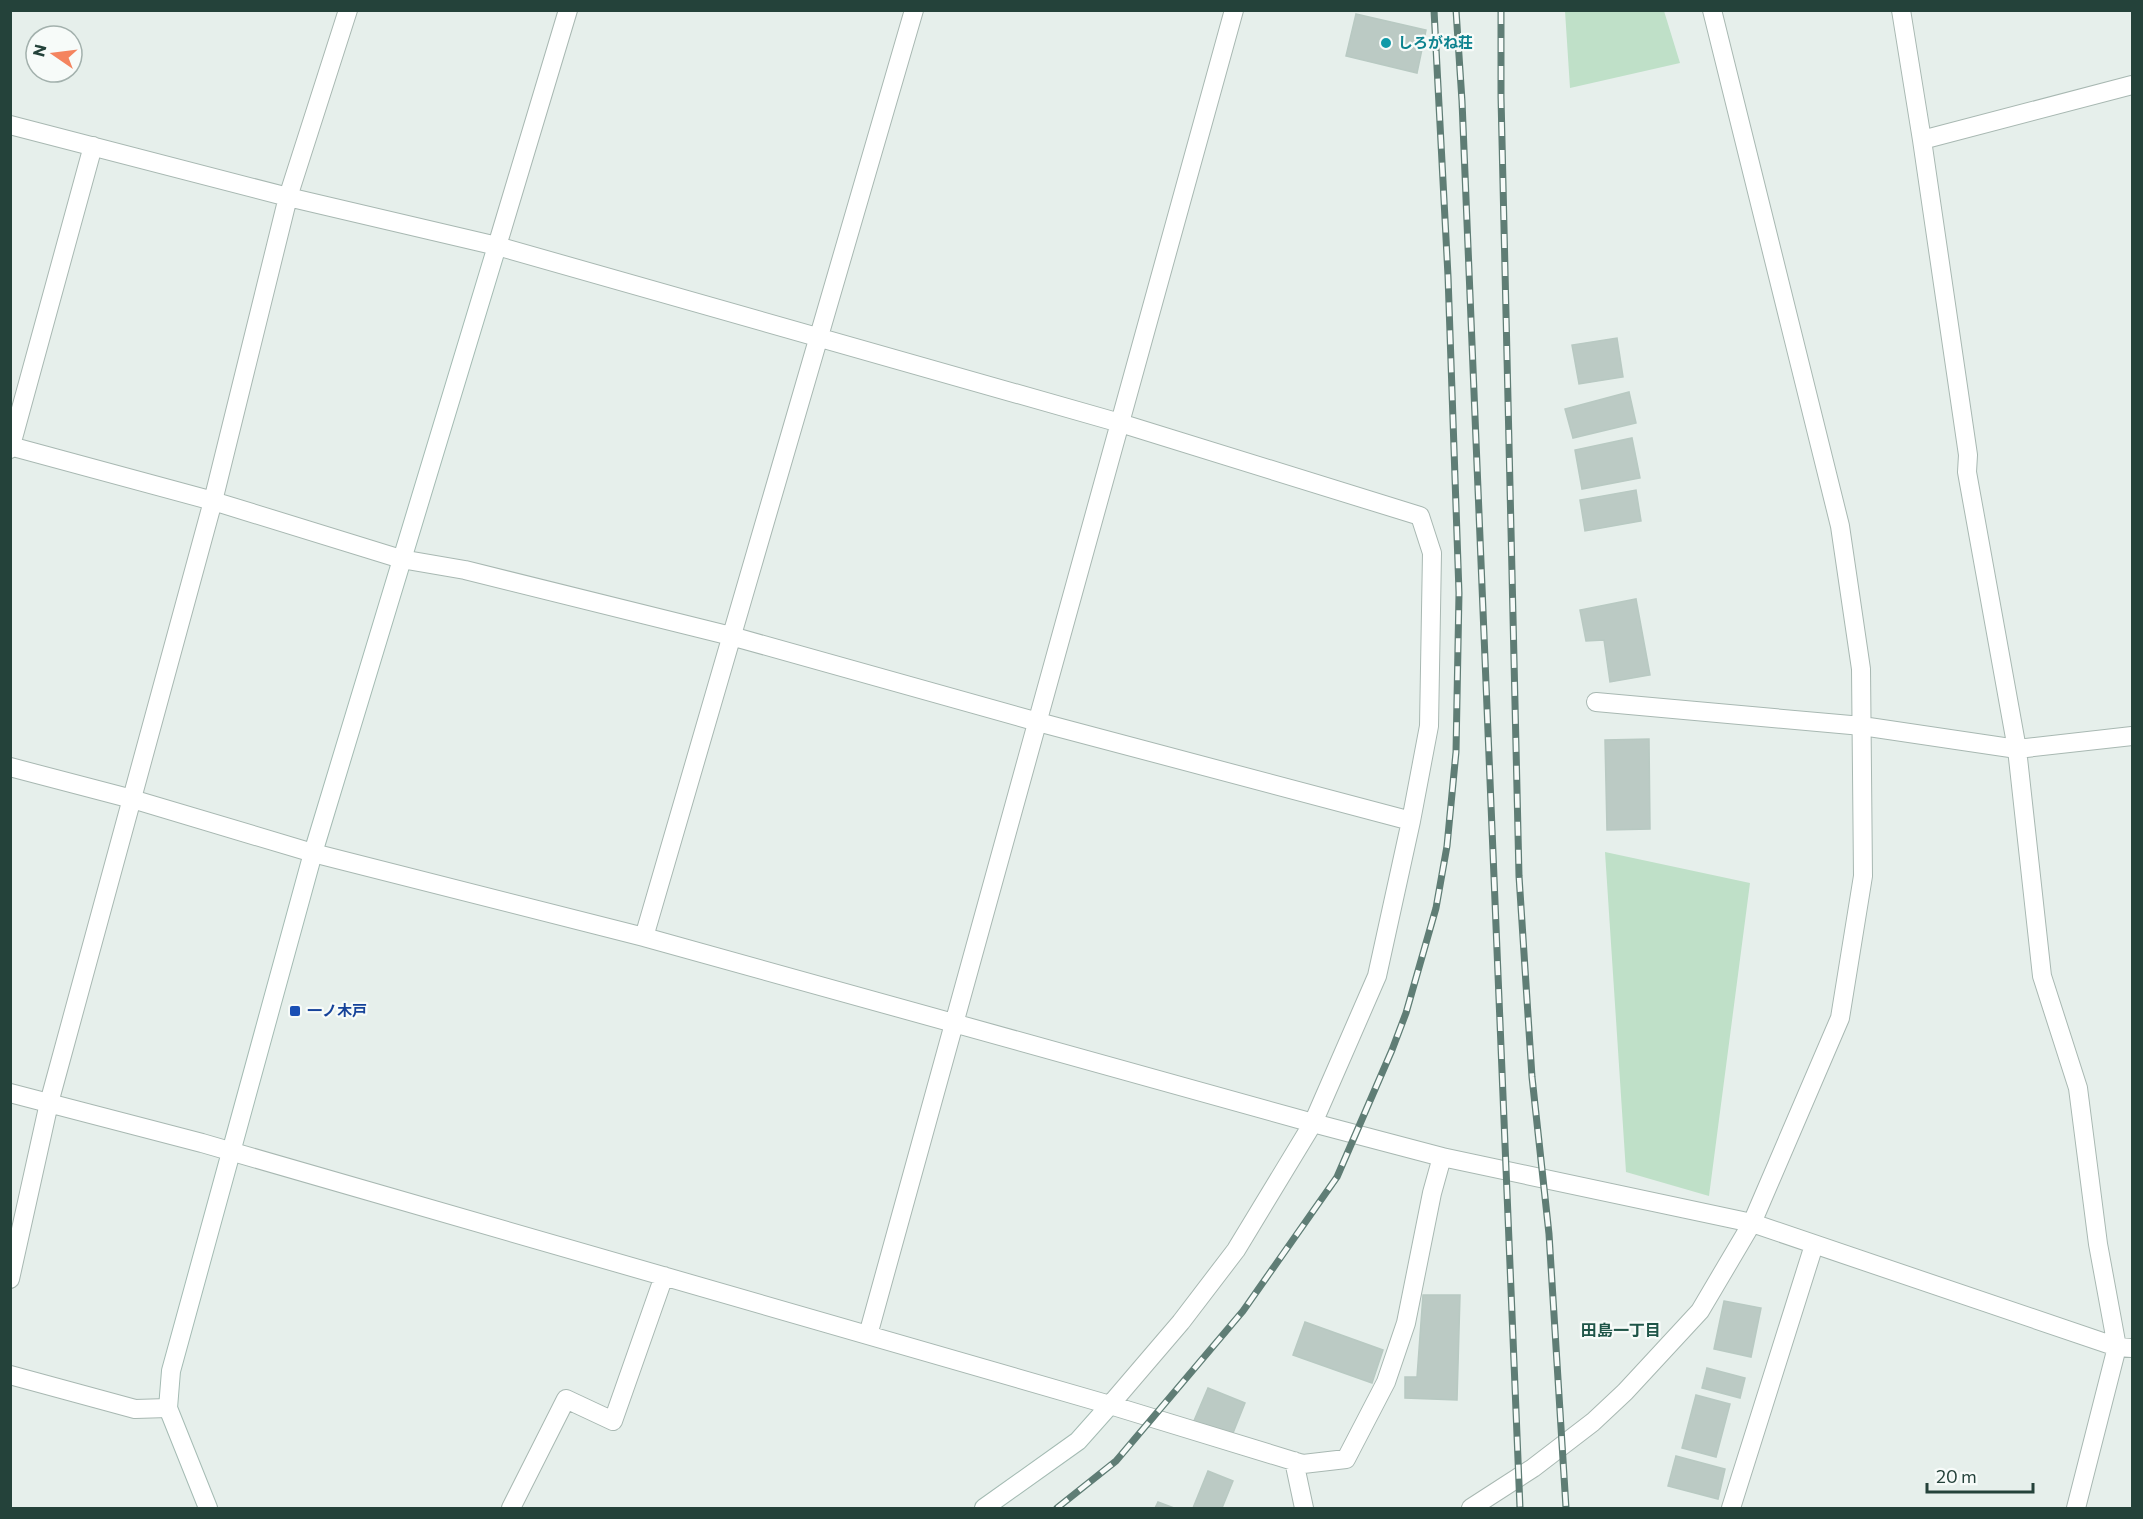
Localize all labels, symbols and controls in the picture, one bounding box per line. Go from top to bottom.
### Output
north arrow [24,24,84,84]
place label: しろがね荘 [1398,33,1473,51]
marker: しろがね荘 [1379,36,1393,50]
text: N [28,42,50,58]
place label: 一ノ木戸 [307,1001,367,1019]
marker: 一ノ木戸 [288,1004,302,1018]
district label: 田島一丁目 [1581,1320,1661,1339]
scale bar [1927,1456,2034,1494]
text: 20 m [1936,1465,1977,1487]

